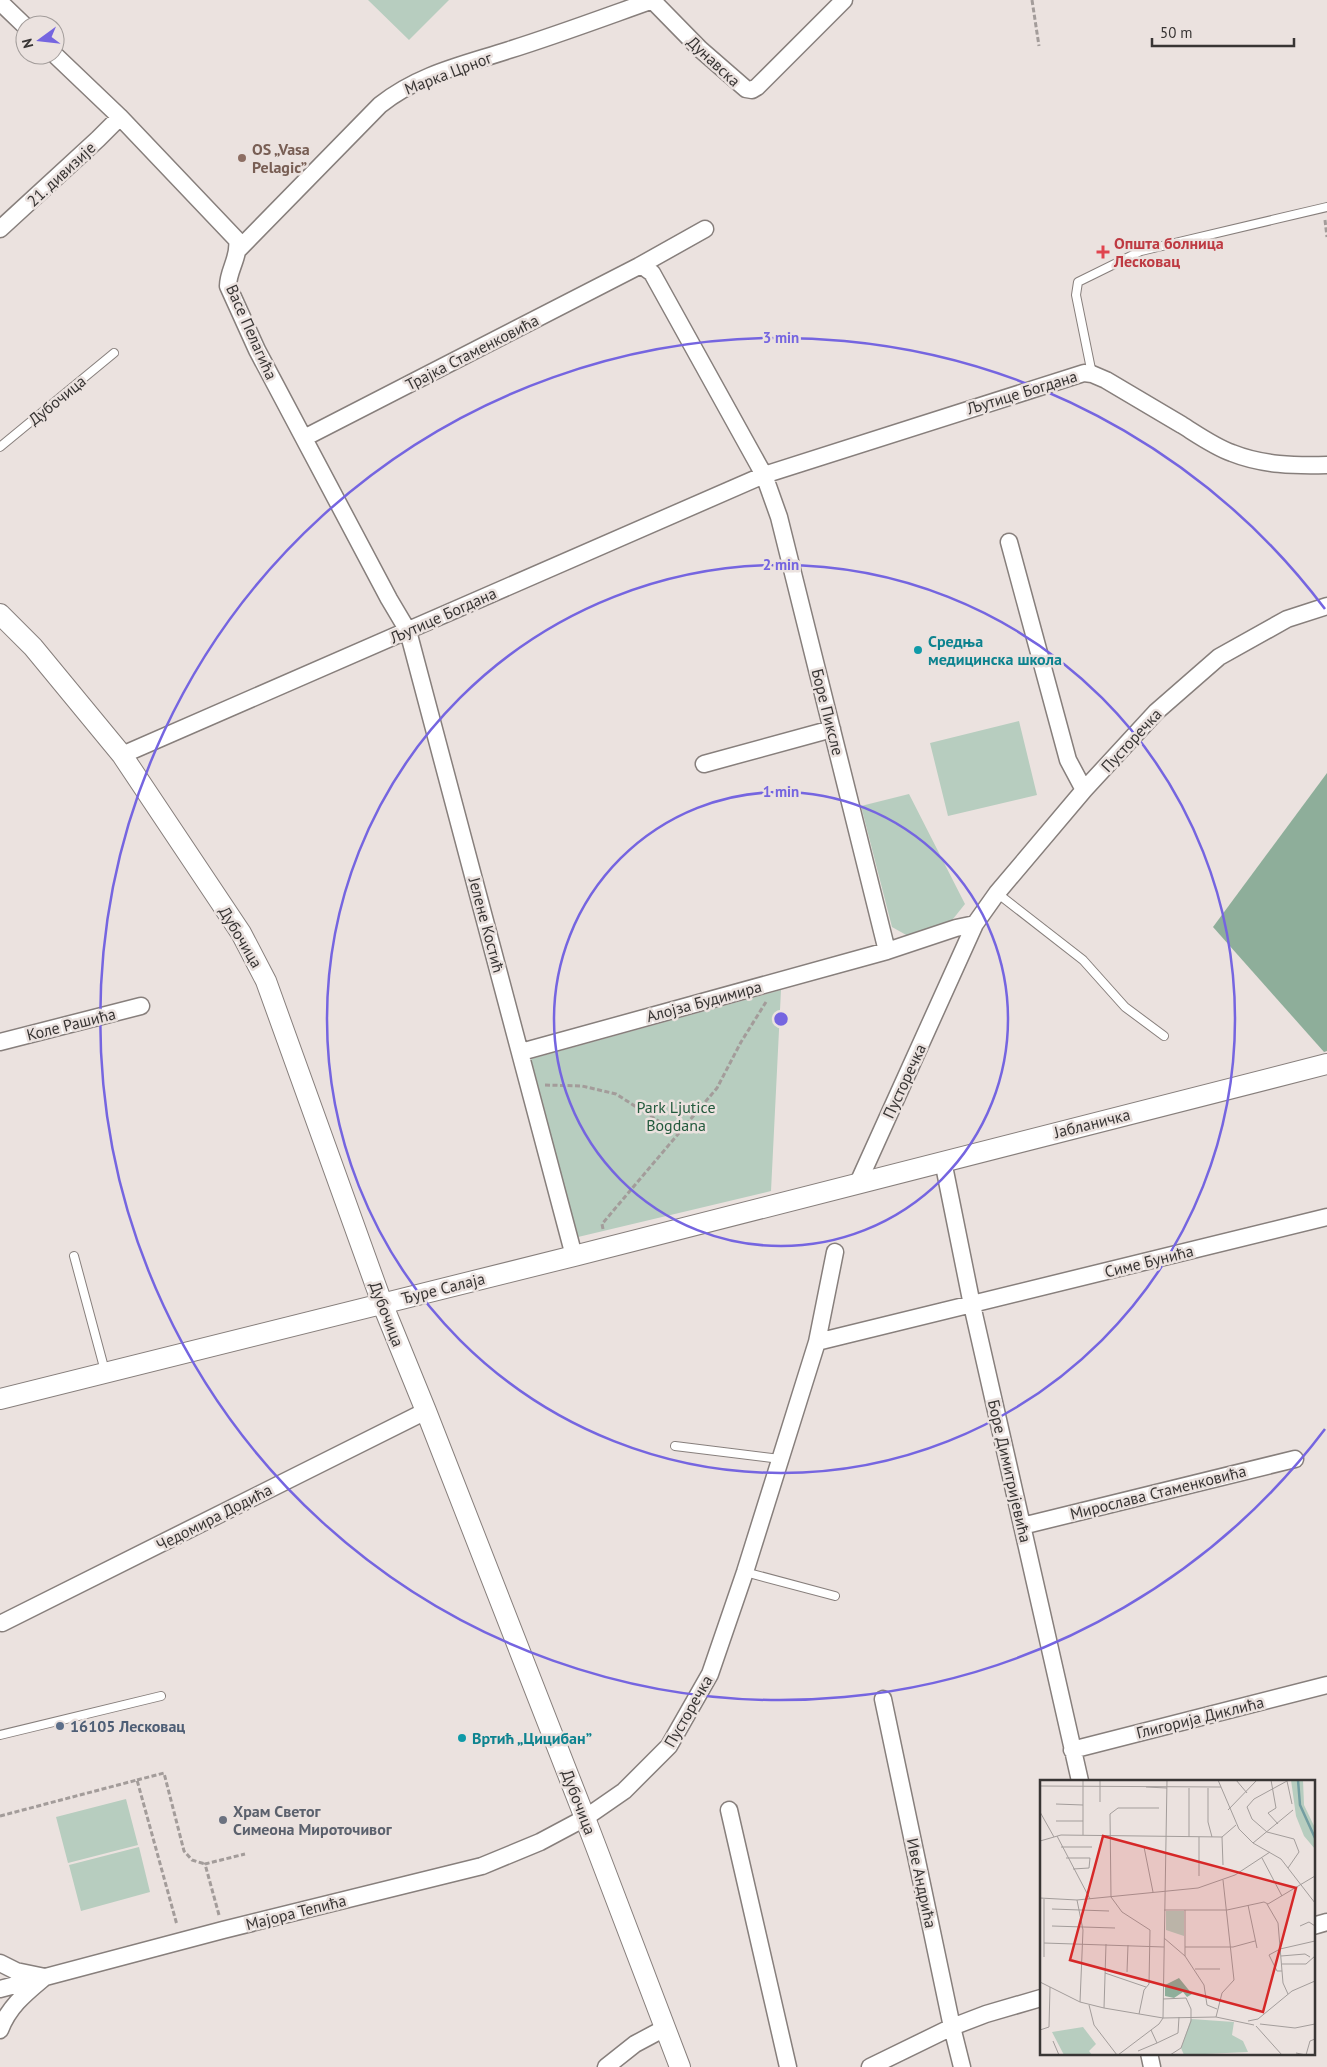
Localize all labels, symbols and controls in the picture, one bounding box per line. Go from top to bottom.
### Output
north arrow [15,15,65,65]
scale bar [1152,15,1294,47]
text: 50 m [1160,23,1193,42]
street label: Дунавска [683,31,745,91]
text: N [18,37,37,50]
street label: Марка Црног [402,47,495,99]
street label: 21. дивизије [23,137,99,211]
place label: OS „Vasa Pelagic” [252,139,310,177]
marker: OS „Vasa Pelagic” [236,152,248,164]
place label: Општа болница Лесковац [1113,233,1224,271]
marker: Општа болница Лесковац [1096,245,1110,259]
street label: Васе Пелагића [222,281,282,383]
street label: Трајка Стаменковића [402,310,542,394]
text: 3 min [763,328,799,347]
street label: Љутице Богдана [963,366,1080,419]
street label: Дубочица [24,371,90,429]
text: 2 min [763,555,799,574]
street label: Љутице Богдана [386,583,499,648]
place label: Средња медицинска школа [928,631,1062,669]
marker: Средња медицинска школа [912,644,924,656]
street label: Боре Пиксле [808,667,848,757]
street label: Пусторечка [1096,704,1166,776]
text: 1 min [763,782,799,801]
street label: Јелене Костић [464,874,509,975]
street label: Дубочица [215,903,267,971]
street label: Алојза Будимира [644,976,764,1026]
street label: Коле Рашића [24,1003,118,1045]
centre of rings [772,1010,790,1028]
street label: Пусторечка [878,1041,930,1121]
park label: Park Ljutice Bogdana [636,1097,716,1135]
street label: Јабланичка [1051,1104,1132,1142]
street label: Симе Бунића [1102,1240,1196,1282]
street label: Ђуре Салаја [399,1268,487,1308]
street label: Дубочица [365,1279,409,1349]
street label: Боре Димитријевића [984,1398,1036,1544]
street label: Мирослава Стаменковића [1068,1460,1248,1524]
street label: Чедомира Додића [153,1479,275,1555]
street label: Пусторечка [659,1671,717,1751]
street label: Глигорија Диклића [1134,1691,1266,1743]
place label: 16105 Лесковац [70,1716,185,1736]
marker: 16105 Лесковац [54,1720,66,1732]
place label: Вртић „Цицибан” [472,1728,592,1748]
marker: Вртић „Цицибан” [456,1732,468,1744]
street label: Дубочица [557,1767,601,1837]
inset map [1040,1780,1314,2054]
place label: Храм Светог Симеона Мироточивог [233,1801,393,1839]
marker: Храм Светог Симеона Мироточивог [217,1814,229,1826]
street label: Иве Андрића [903,1836,941,1930]
street label: Мајора Тепића [244,1890,348,1934]

